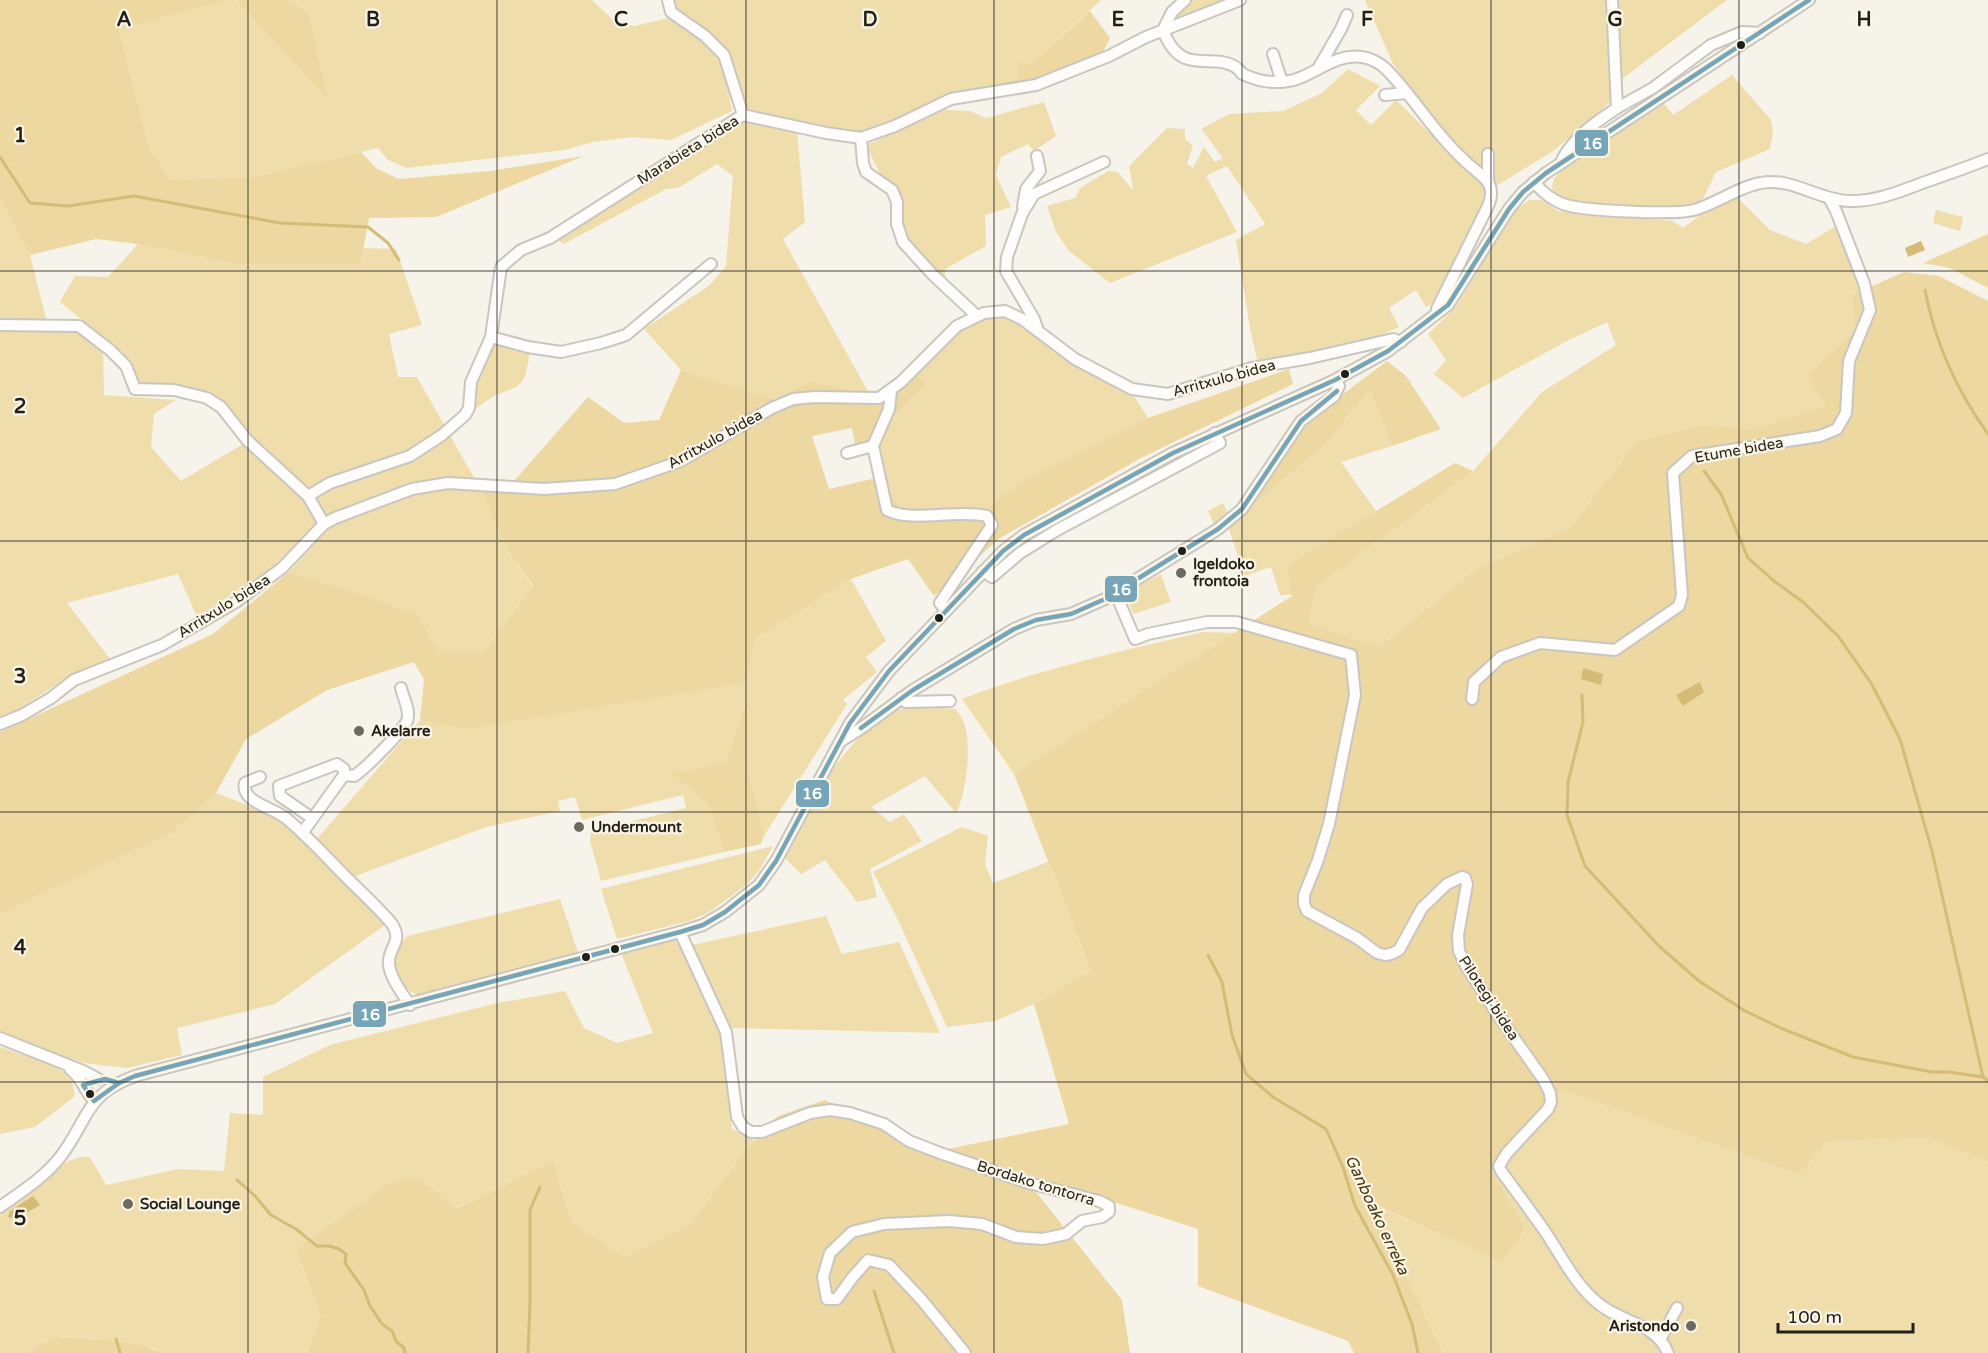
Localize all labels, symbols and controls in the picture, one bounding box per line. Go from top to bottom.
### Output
text: A [117,8,132,32]
text: B [366,8,380,32]
text: C [614,8,628,32]
text: D [862,8,878,32]
text: E [1112,8,1125,32]
text: F [1361,8,1373,32]
text: G [1607,8,1623,32]
text: H [1856,8,1872,32]
unlabelled marker [1735,39,1747,51]
street label: Marabieta bidea [634,112,742,188]
text: 1 [14,124,26,148]
line badge: 16 [1574,129,1609,157]
text: 16 [1582,134,1602,154]
street label: Arritxulo bidea [1171,356,1277,400]
unlabelled marker [1339,368,1351,380]
text: 2 [14,395,26,419]
street label: Arritxulo bidea [664,406,766,472]
street label: Etume bidea [1693,433,1785,467]
unlabelled marker [1176,545,1188,557]
place label: Igeldoko frontoia [1192,555,1255,590]
marker: Igeldoko frontoia [1174,566,1188,580]
street label: Arritxulo bidea [174,570,274,642]
line badge: 16 [1104,575,1138,603]
text: 16 [1111,580,1131,600]
unlabelled marker [933,612,945,624]
text: 3 [14,665,26,689]
place label: Akelarre [371,722,431,740]
marker: Akelarre [352,724,366,738]
line badge: 16 [795,779,830,808]
text: 16 [802,784,822,804]
place label: Undermount [591,818,682,836]
marker: Undermount [572,820,586,834]
text: 4 [14,936,27,960]
unlabelled marker [609,943,621,955]
unlabelled marker [580,951,592,963]
street label: Pilotegi bidea [1455,952,1523,1044]
line badge: 16 [352,1000,387,1028]
text: 16 [360,1005,380,1025]
unlabelled marker [84,1088,96,1100]
water label: Ganboako erreka [1341,1152,1414,1279]
street label: Bordako tontorra [975,1157,1097,1209]
place label: Social Lounge [140,1195,241,1214]
marker: Social Lounge [121,1197,135,1211]
text: 5 [14,1207,26,1231]
scale bar [1778,1296,1913,1334]
text: 100 m [1787,1306,1842,1328]
place label: Aristondo [1609,1317,1679,1335]
marker: Aristondo [1684,1319,1698,1333]

